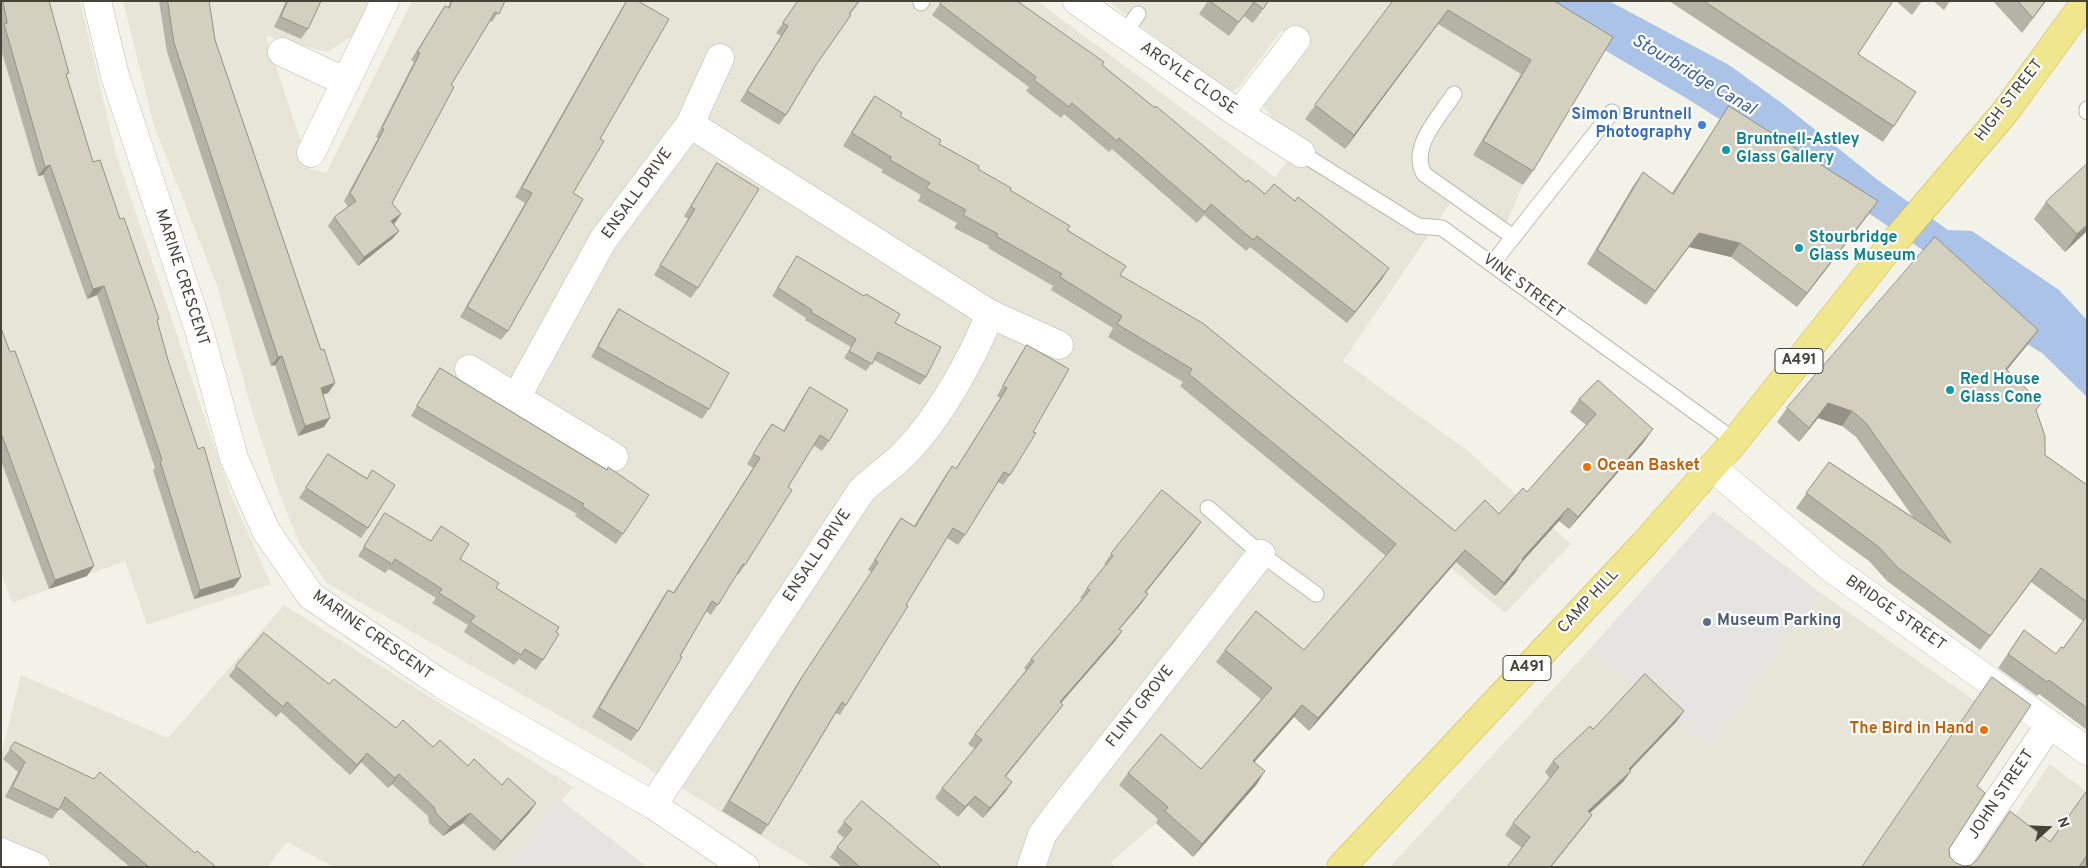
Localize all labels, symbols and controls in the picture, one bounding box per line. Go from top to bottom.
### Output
water label: Stourbridge Canal [1627,31,1759,121]
street label: ARGYLE CLOSE [1136,39,1240,119]
street label: HIGH STREET [1972,56,2048,146]
place label: Simon Bruntnell Photography [1571,106,1692,144]
marker: Simon Bruntnell Photography [1696,119,1708,131]
place label: Bruntnell-Astley Glass Gallery [1736,131,1860,169]
marker: Bruntnell-Astley Glass Gallery [1720,144,1732,156]
street label: ENSALL DRIVE [599,145,677,243]
street label: MARINE CRESCENT [150,207,212,349]
place label: Stourbridge Glass Museum [1809,229,1916,267]
marker: Stourbridge Glass Museum [1793,242,1805,254]
street label: VINE STREET [1478,251,1568,323]
road number: A491 [1775,348,1823,374]
place label: Red House Glass Cone [1960,371,2042,409]
marker: Red House Glass Cone [1944,384,1956,396]
place label: Ocean Basket [1597,457,1700,477]
marker: Ocean Basket [1581,461,1593,473]
street label: ENSALL DRIVE [780,506,856,606]
street label: CAMP HILL [1554,566,1624,638]
street label: BRIDGE STREET [1841,572,1949,656]
street label: MARINE CRESCENT [308,587,436,685]
place label: Museum Parking [1717,612,1841,632]
marker: Museum Parking [1701,616,1713,628]
road number: A491 [1503,656,1551,680]
street label: FLINT GROVE [1103,662,1179,752]
place label: The Bird in Hand [1850,720,1974,740]
marker: The Bird in Hand [1978,724,1990,736]
street label: JOHN STREET [1965,746,2039,844]
north arrow [2023,803,2073,853]
text: N [2053,815,2072,830]

